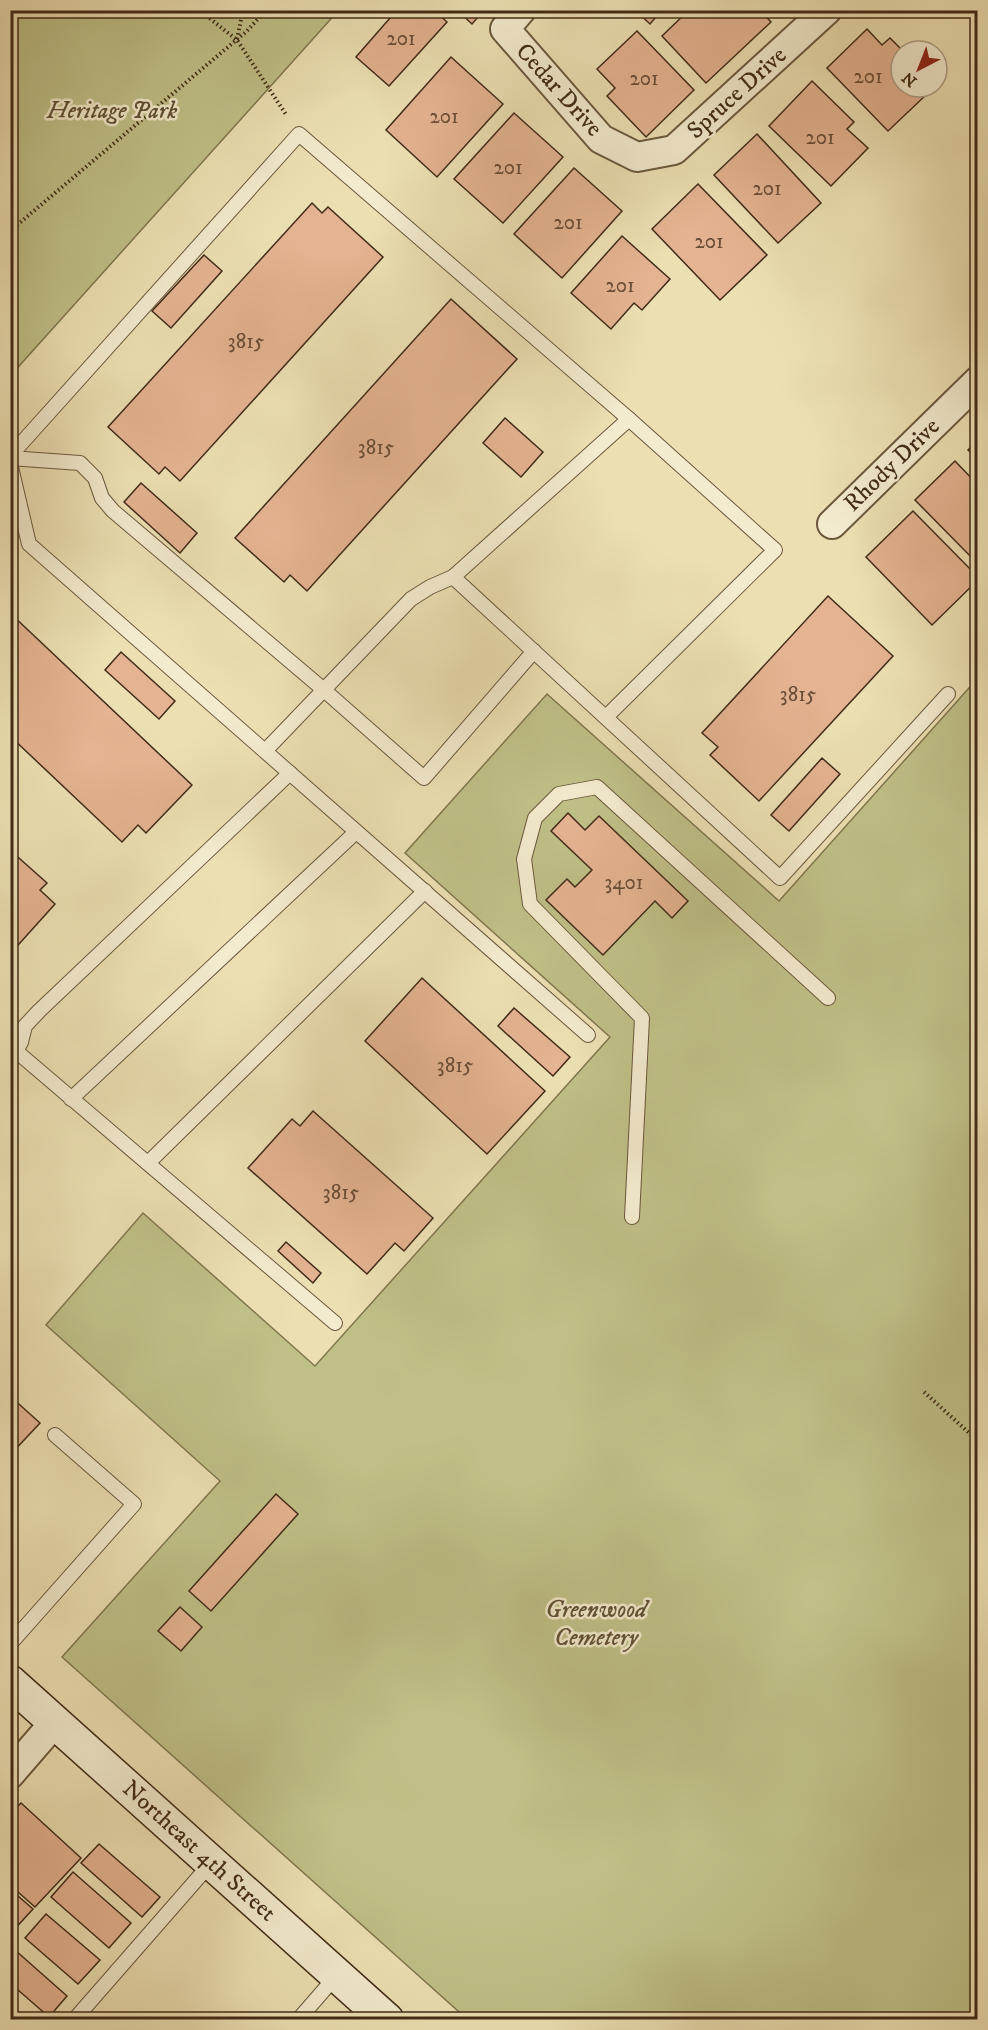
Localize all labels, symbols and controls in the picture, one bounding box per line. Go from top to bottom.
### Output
house number: 201 [386,26,416,52]
street label: Cedar Drive [509,37,609,143]
north arrow [889,39,949,99]
street label: Spruce Drive [681,40,793,146]
house number: 201 [853,64,883,90]
house number: 201 [629,66,659,92]
text: N [898,68,921,91]
park label: Heritage Park [46,96,177,126]
house number: 201 [429,104,459,130]
house number: 201 [805,125,835,151]
house number: 201 [493,155,523,181]
house number: 201 [752,176,782,202]
house number: 201 [553,210,583,236]
house number: 201 [694,229,724,255]
house number: 201 [605,273,635,299]
house number: 3815 [228,329,264,355]
street label: Rhody Drive [838,412,946,518]
house number: 3815 [358,435,394,461]
house number: 3815 [780,682,816,708]
house number: 3401 [605,870,643,896]
house number: 3815 [437,1053,473,1079]
house number: 3815 [323,1180,359,1206]
park label: Greenwood Cemetery [545,1595,650,1653]
street label: Northeast 4th Street [116,1774,282,1928]

